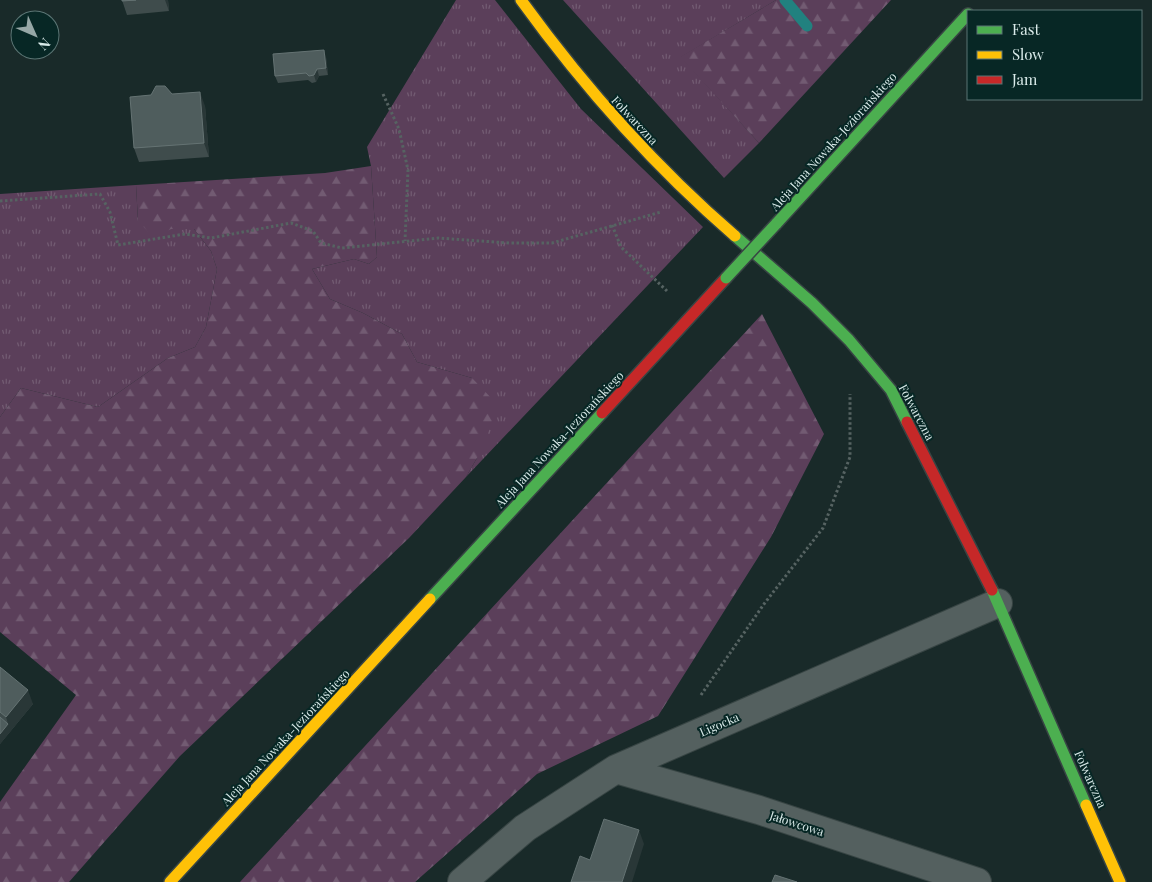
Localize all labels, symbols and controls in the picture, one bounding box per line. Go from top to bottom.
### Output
north arrow [10,10,60,60]
legend [967,10,1142,100]
text: Fast [1012,19,1041,39]
text: N [34,34,55,55]
text: Slow [1012,44,1044,64]
street label: Aleja Jana Nowaka-Jeziorańskiego [766,68,900,214]
text: Jam [1011,69,1038,89]
street label: Folwarczna [608,92,662,148]
street label: Aleja Jana Nowaka-Jeziorańskiego [491,367,627,511]
street label: Folwarczna [896,381,938,443]
street label: Aleja Jana Nowaka-Jeziorańskiego [217,665,353,809]
street label: Ligocka [697,708,741,740]
street label: Folwarczna [1071,748,1111,810]
street label: Jałowcowa [767,806,826,839]

